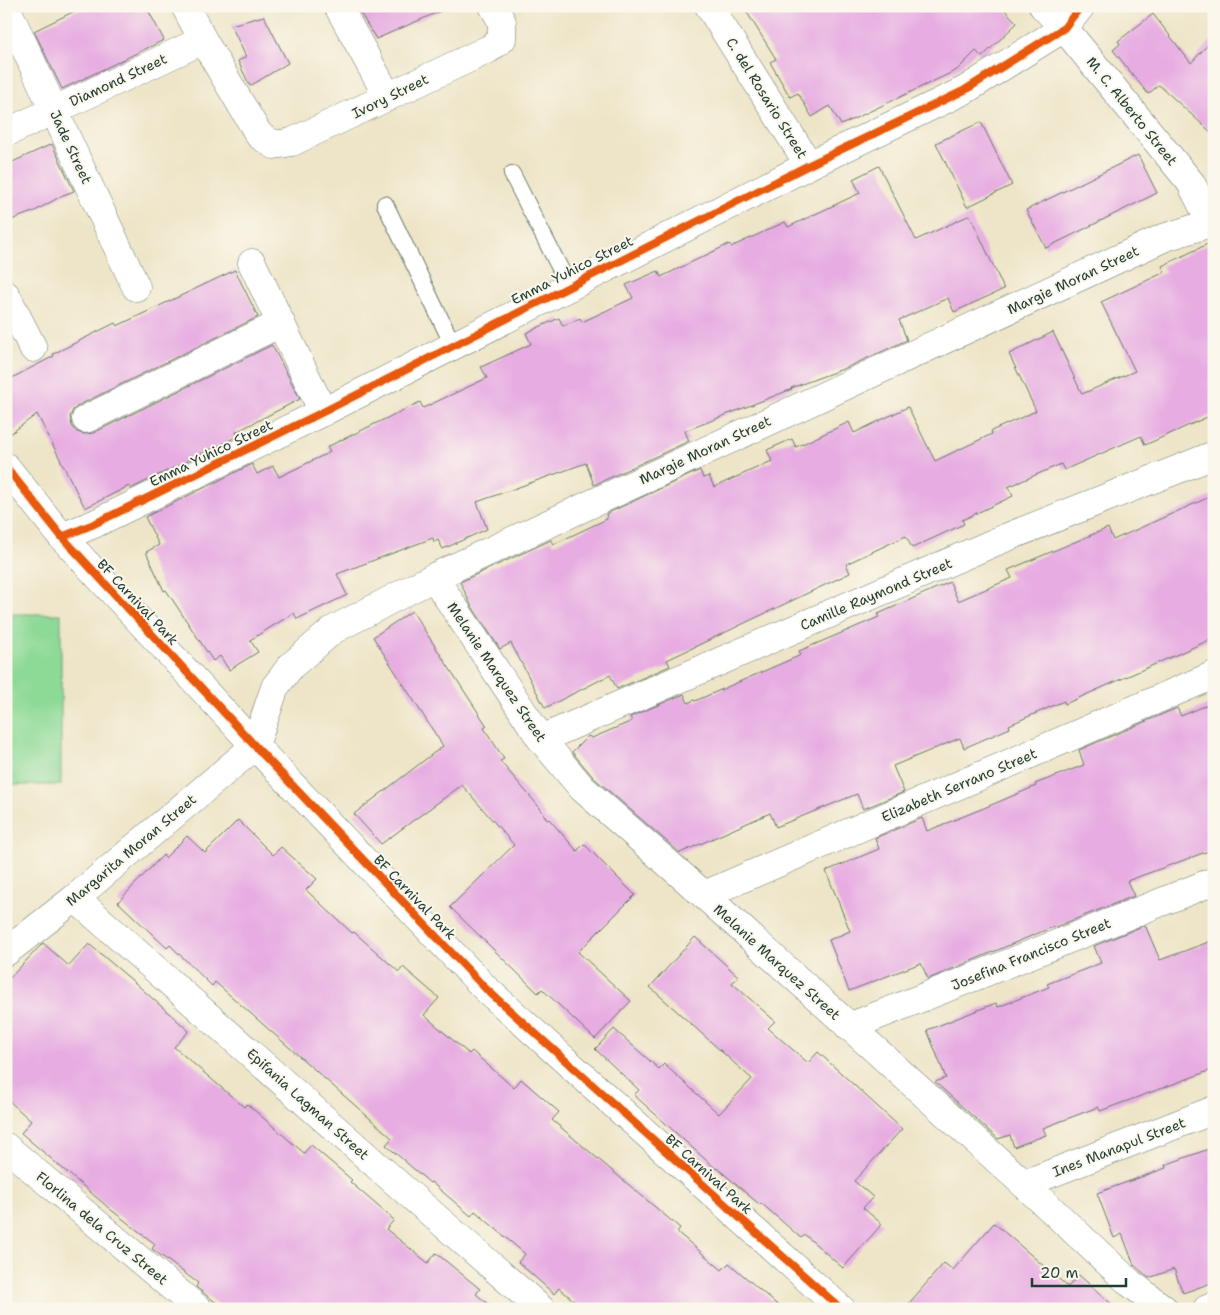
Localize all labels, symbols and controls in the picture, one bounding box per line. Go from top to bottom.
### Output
street label: C. del Rosario Street [722,34,812,162]
street label: Diamond Street [66,50,170,110]
street label: M. C. Alberto Street [1083,53,1181,169]
street label: Ivory Street [349,70,431,122]
street label: Jade Street [46,107,96,187]
street label: Emma Yuhico Street [508,231,636,309]
street label: Margie Moran Street [1004,242,1142,318]
street label: Margie Moran Street [636,412,774,488]
street label: Emma Yuhico Street [146,415,276,491]
street label: Camille Raymond Street [797,554,955,634]
street label: BF Carnival Park [93,555,183,649]
street label: Melanie Marquez Street [443,599,551,745]
street label: Elizabeth Serrano Street [879,744,1039,826]
street label: Margarita Moran Street [62,790,200,910]
street label: BF Carnival Park [370,851,460,943]
street label: Melanie Marquez Street [710,900,844,1024]
street label: Josefina Francisco Street [949,914,1113,994]
street label: Epifania Lagman Street [243,1044,373,1164]
street label: Ines Manapul Street [1050,1113,1188,1181]
street label: BF Carnival Park [662,1130,756,1218]
street label: Florlina dela Cruz Street [32,1168,172,1288]
scale bar [1032,1255,1126,1287]
text: 20 m [1040,1263,1079,1283]

